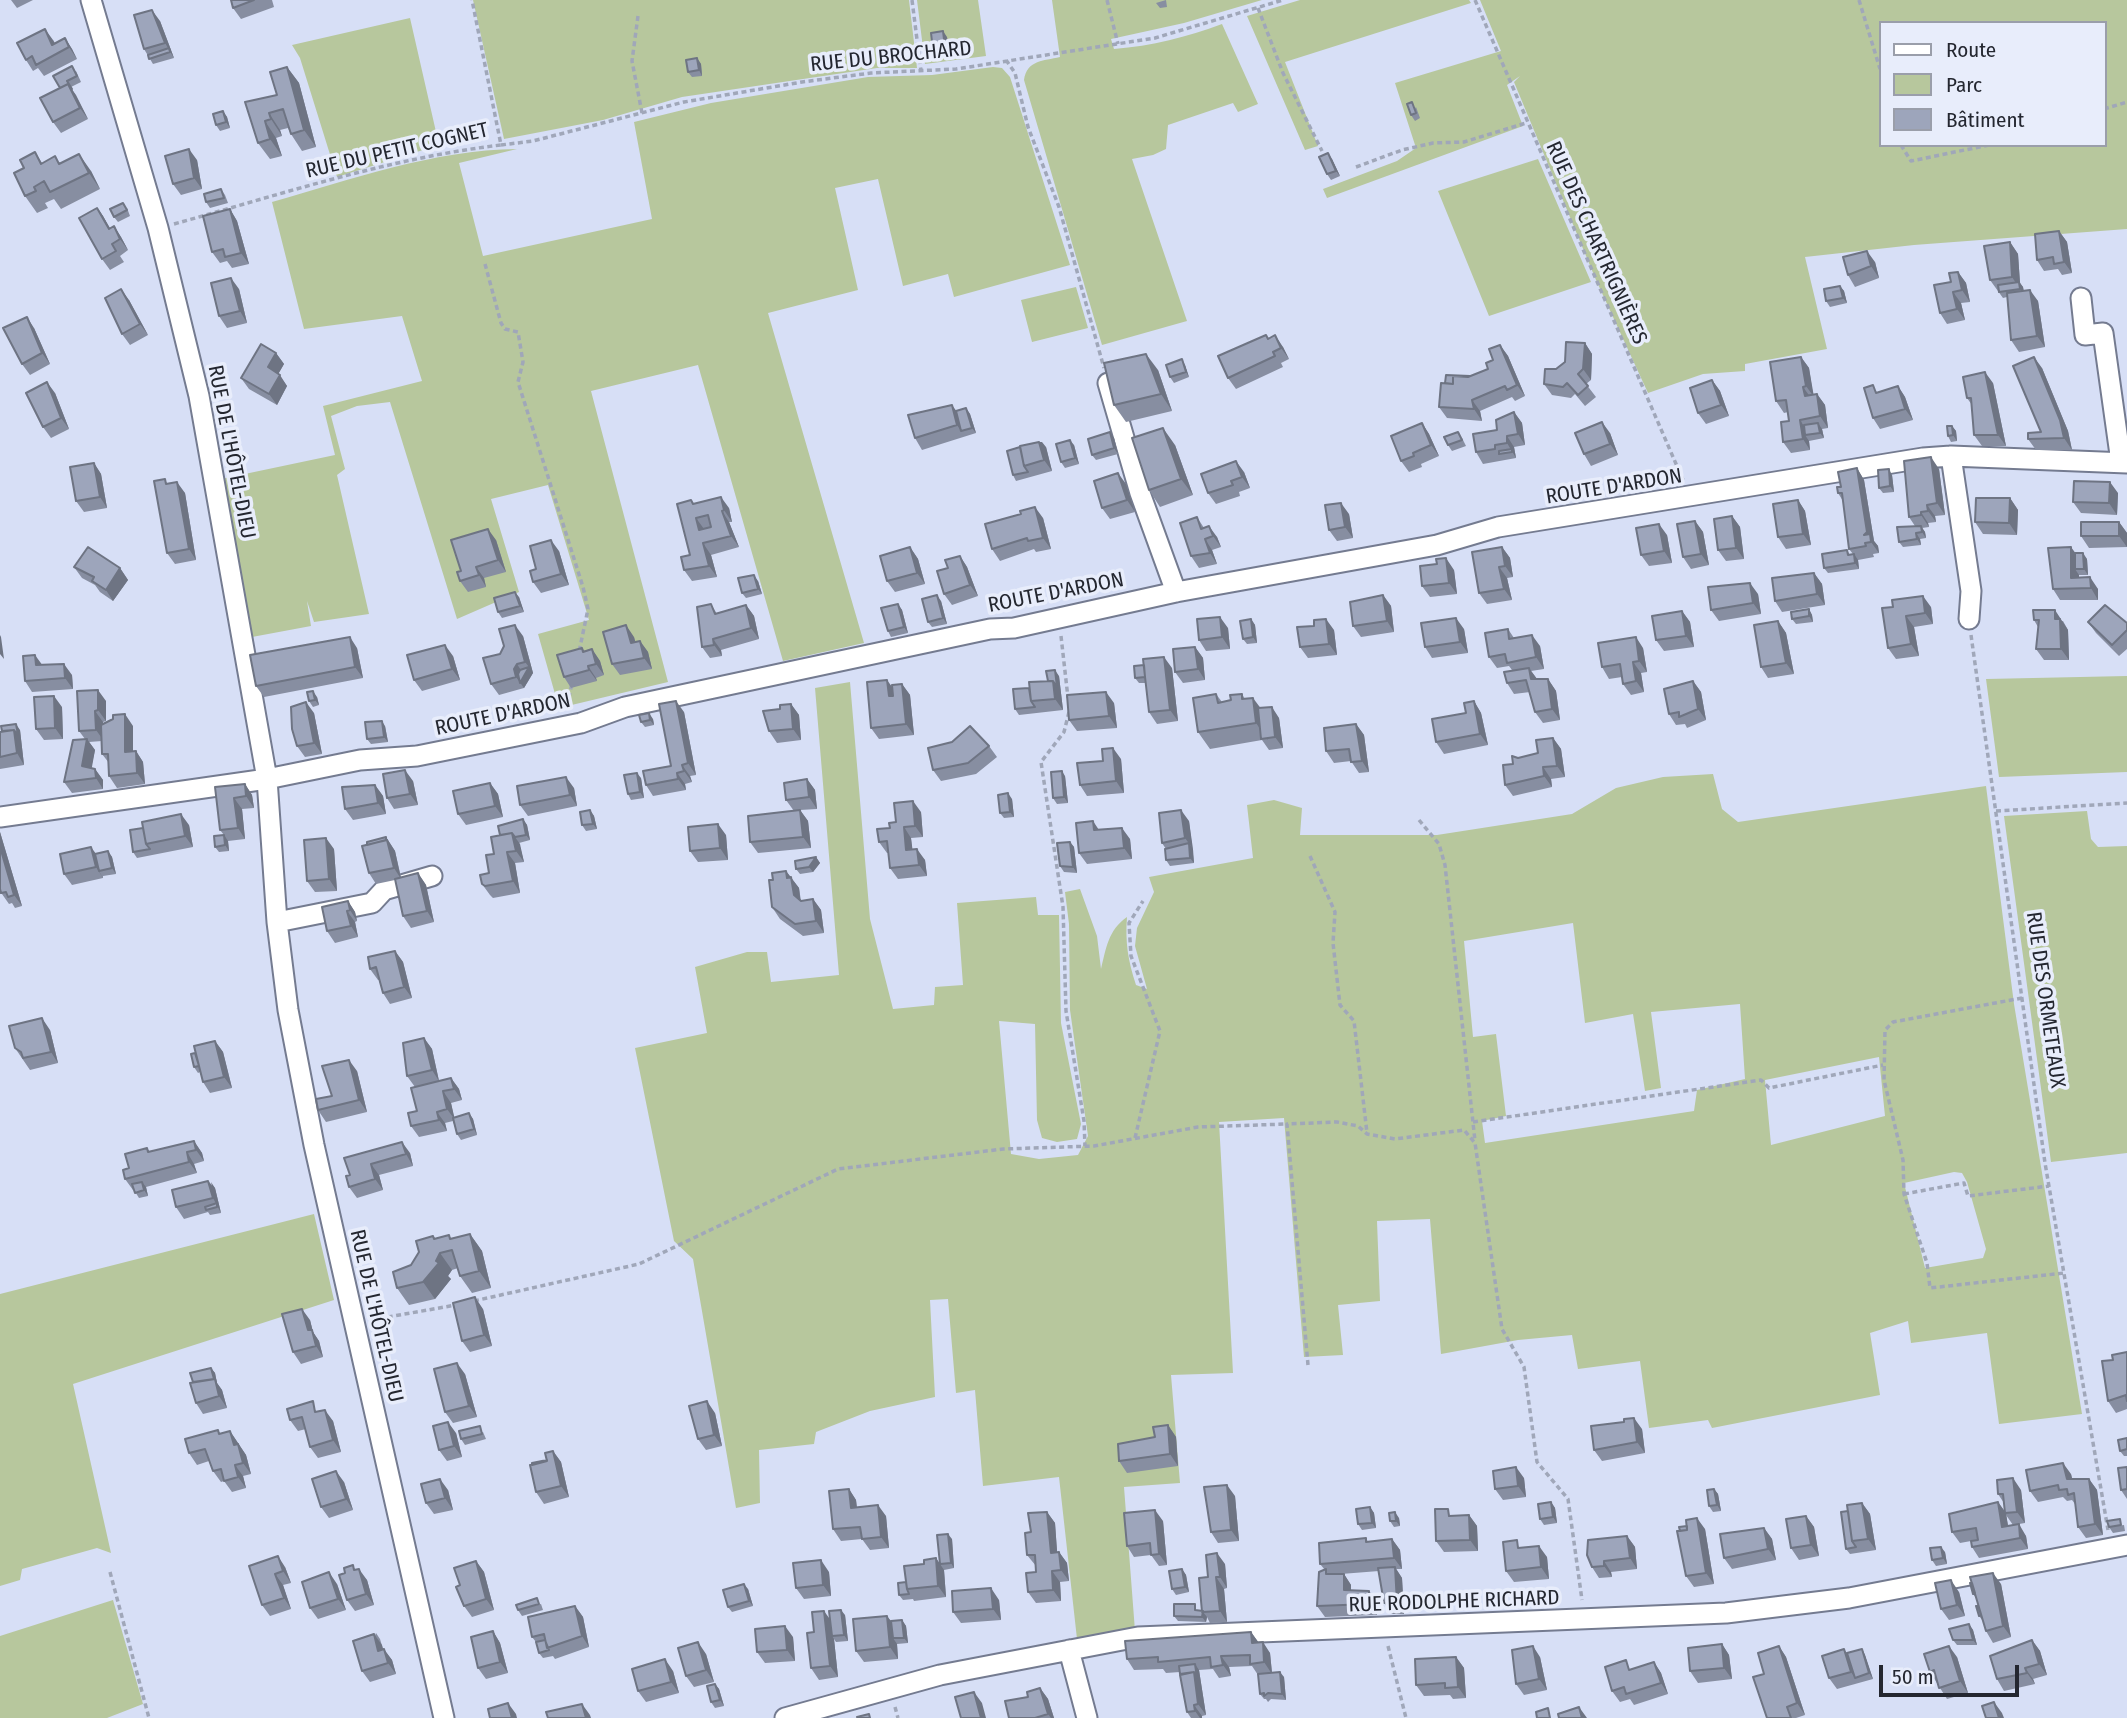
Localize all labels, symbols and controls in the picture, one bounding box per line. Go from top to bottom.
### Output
legend [1878,21,2106,147]
street label: RUE DU BROCHARD [809,36,973,78]
text: Route [1946,37,1996,63]
text: Parc [1946,72,1982,98]
text: Bâtiment [1946,107,2024,133]
street label: RUE DU PETIT COGNET [303,118,491,184]
street label: RUE DES CHARTRIGNIÈRES [1540,138,1652,348]
street label: RUE DE L'HÔTEL-DIEU [202,363,260,541]
street label: ROUTE D'ARDON [1544,464,1684,510]
street label: ROUTE D'ARDON [986,567,1126,619]
street label: ROUTE D'ARDON [433,688,573,742]
street label: RUE DES ORMETEAUX [2020,910,2070,1090]
street label: RUE DE L'HÔTEL-DIEU [344,1227,408,1405]
street label: RUE RODOLPHE RICHARD [1348,1586,1560,1618]
scale bar [1882,1652,2022,1696]
text: 50 m [1892,1664,1934,1690]

